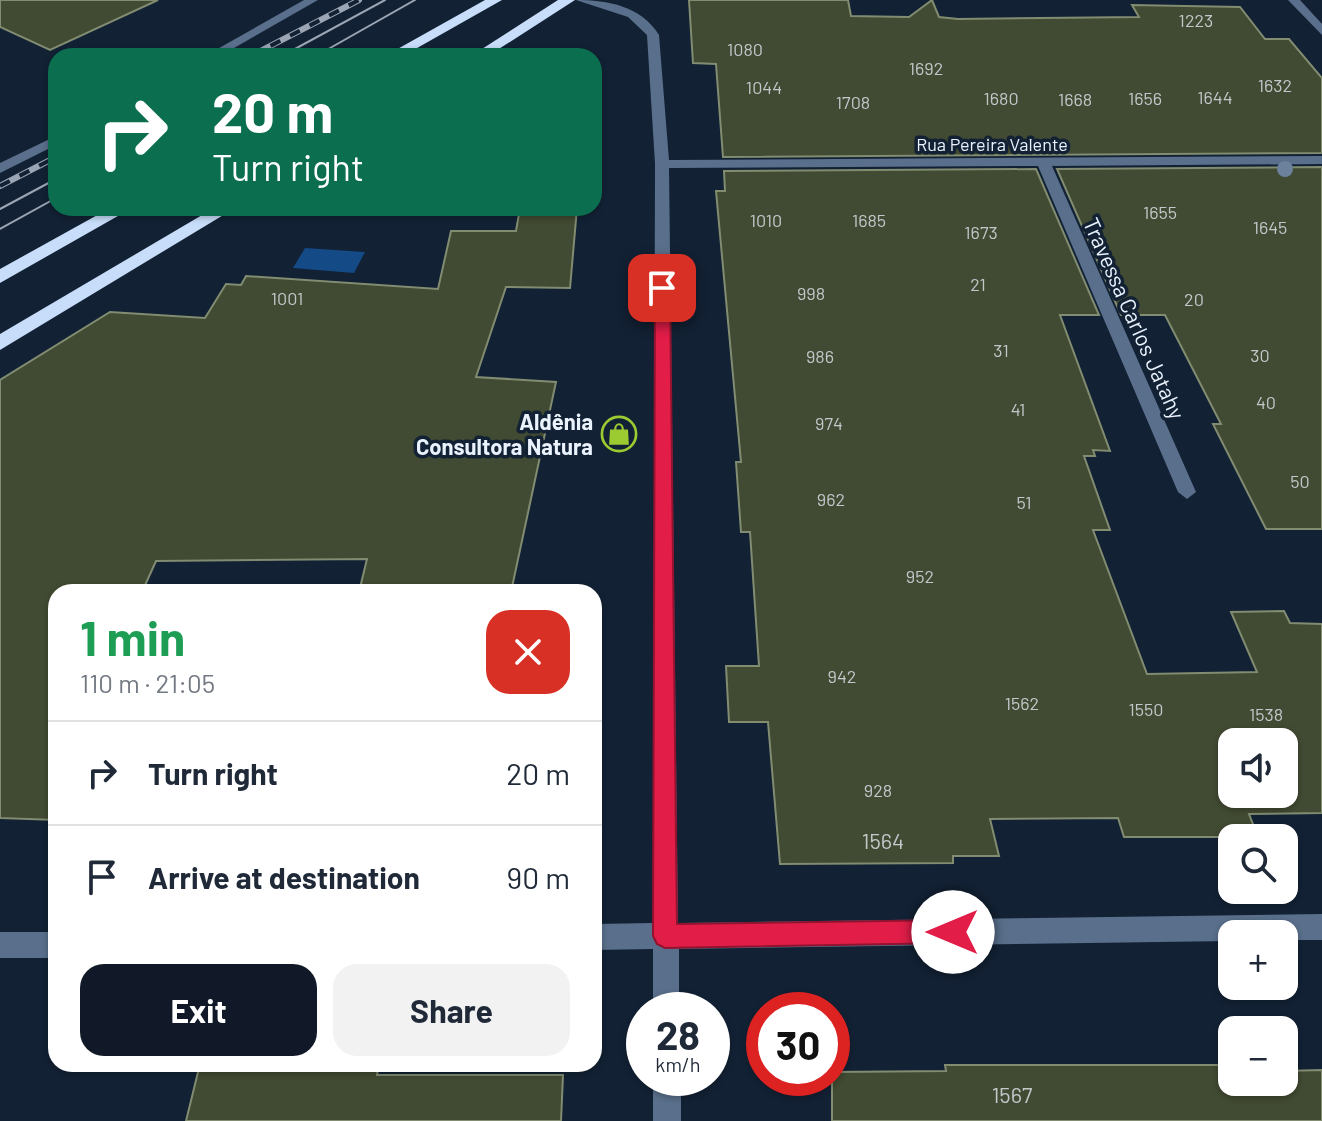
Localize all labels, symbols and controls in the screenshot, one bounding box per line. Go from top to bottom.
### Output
house number: 1223 [1179,9,1213,31]
house number: 1080 [727,38,763,60]
house number: 1692 [909,57,943,79]
house number: 1632 [1258,74,1292,96]
house number: 1044 [746,76,782,98]
text: 20 m [212,77,333,144]
icon: right [80,80,184,184]
house number: 1644 [1197,86,1233,108]
house number: 1680 [983,87,1019,109]
house number: 1656 [1128,87,1162,109]
house number: 1668 [1058,88,1092,110]
house number: 1708 [836,91,870,113]
street label: Rua Pereira Valente [916,133,1068,155]
text: Turn right [212,145,364,188]
house number: 1655 [1143,201,1177,223]
house number: 1010 [750,209,782,231]
house number: 1685 [852,209,886,231]
street label: Travessa Carlos Jatahy [1079,213,1191,423]
house number: 1645 [1253,216,1287,238]
house number: 1673 [964,221,998,243]
pin [628,254,696,322]
icon: arrive [640,266,684,310]
house number: 21 [970,273,986,295]
house number: 998 [797,282,825,304]
house number: 1001 [271,287,303,309]
house number: 20 [1184,288,1204,310]
house number: 31 [993,339,1009,361]
house number: 30 [1250,344,1270,366]
house number: 986 [806,345,834,367]
house number: 40 [1256,391,1276,413]
house number: 41 [1011,398,1025,420]
place label: Aldênia Consultora Natura [416,408,593,459]
house number: 974 [815,412,843,434]
shop icon: Aldênia Consultora Natura [600,415,638,453]
house number: 50 [1290,470,1310,492]
house number: 962 [817,488,845,510]
house number: 51 [1016,491,1032,513]
house number: 952 [906,565,934,587]
text: 1 min [80,608,185,666]
button: close [486,610,570,694]
house number: 942 [828,665,856,687]
text: 110 m · 21:05 [80,667,215,698]
house number: 1562 [1005,692,1039,714]
house number: 1550 [1129,698,1163,720]
house number: 1538 [1249,703,1283,725]
map controls [1218,728,1298,1096]
button: sound [1218,728,1298,808]
icon: right [80,751,124,795]
text: Turn right [148,755,278,791]
text: 20 m [506,755,570,791]
house number: 928 [864,779,892,801]
button: search [1218,824,1298,904]
house number: 1564 [862,827,904,853]
icon: arrive [80,855,124,899]
text: Arrive at destination [148,859,420,895]
text: 90 m [507,859,570,895]
position arrow [911,890,995,974]
button: + [1218,920,1298,1000]
button: Exit [80,964,317,1056]
button: Share [333,964,570,1056]
speed limit sign: 30 [746,992,850,1096]
text: 28 [656,1010,700,1058]
button: − [1218,1016,1298,1096]
text: km/h [655,1052,701,1076]
house number: 1567 [992,1081,1032,1107]

